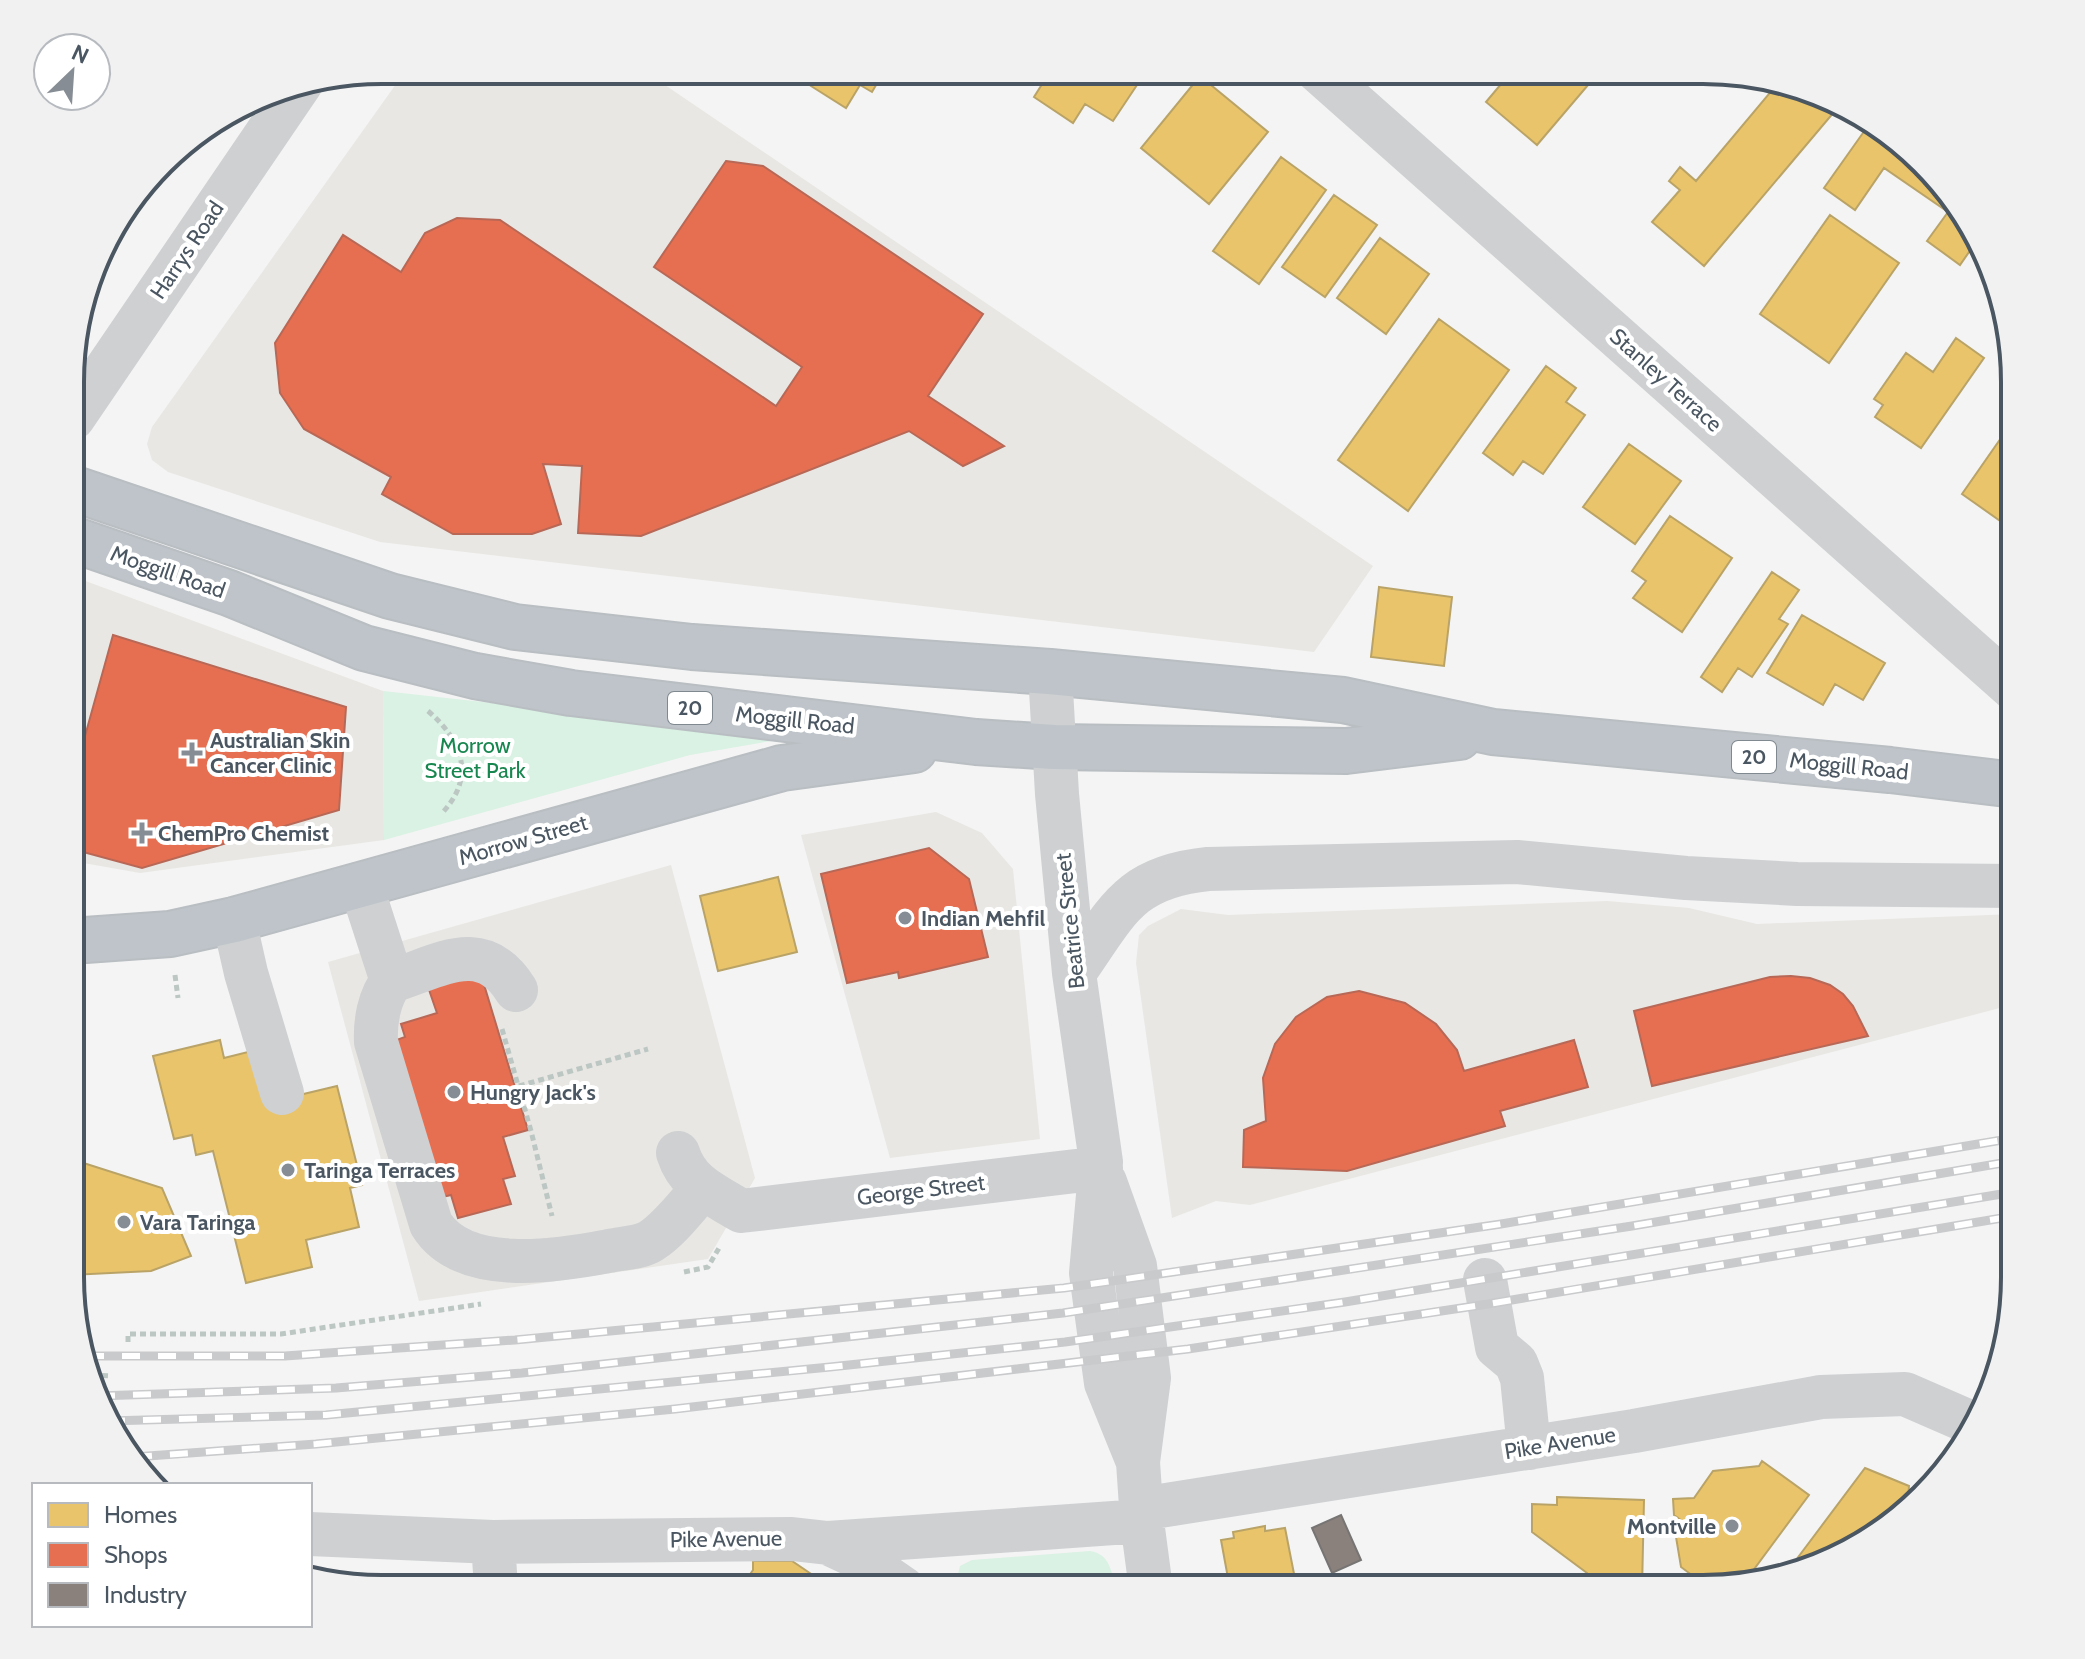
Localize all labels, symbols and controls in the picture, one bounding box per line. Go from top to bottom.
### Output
north arrow [32,32,112,112]
text: N [67,39,93,70]
street label: Harrys Road [144,196,230,304]
street label: Stanley Terrace [1604,323,1728,437]
street label: Moggill Road [107,540,229,604]
road number: 20 [668,692,712,724]
street label: Moggill Road [734,700,856,740]
place label: Australian Skin Cancer Clinic [210,727,350,779]
park label: Morrow Street Park [424,732,526,784]
road number: 20 [1732,741,1776,773]
marker: Australian Skin Cancer Clinic [181,742,203,764]
street label: Moggill Road [1788,746,1910,786]
street label: Morrow Street [455,809,591,871]
place label: ChemPro Chemist [158,820,330,847]
marker: ChemPro Chemist [133,824,151,842]
street label: Beatrice Street [1049,851,1091,990]
place label: Indian Mehfil [921,905,1045,932]
marker: Indian Mehfil [896,909,914,927]
place label: Hungry Jack's [470,1079,596,1106]
marker: Hungry Jack's [445,1083,463,1101]
place label: Taringa Terraces [304,1157,455,1184]
marker: Taringa Terraces [279,1161,297,1179]
street label: George Street [856,1169,987,1211]
place label: Vara Taringa [140,1209,255,1236]
marker: Vara Taringa [115,1213,133,1231]
street label: Pike Avenue [1502,1421,1618,1465]
legend [32,1483,312,1627]
text: Homes [104,1500,177,1529]
place label: Montville [1627,1513,1716,1540]
marker: Montville [1723,1517,1741,1535]
street label: Pike Avenue [670,1525,782,1553]
text: Shops [104,1540,167,1569]
text: Industry [104,1580,187,1609]

